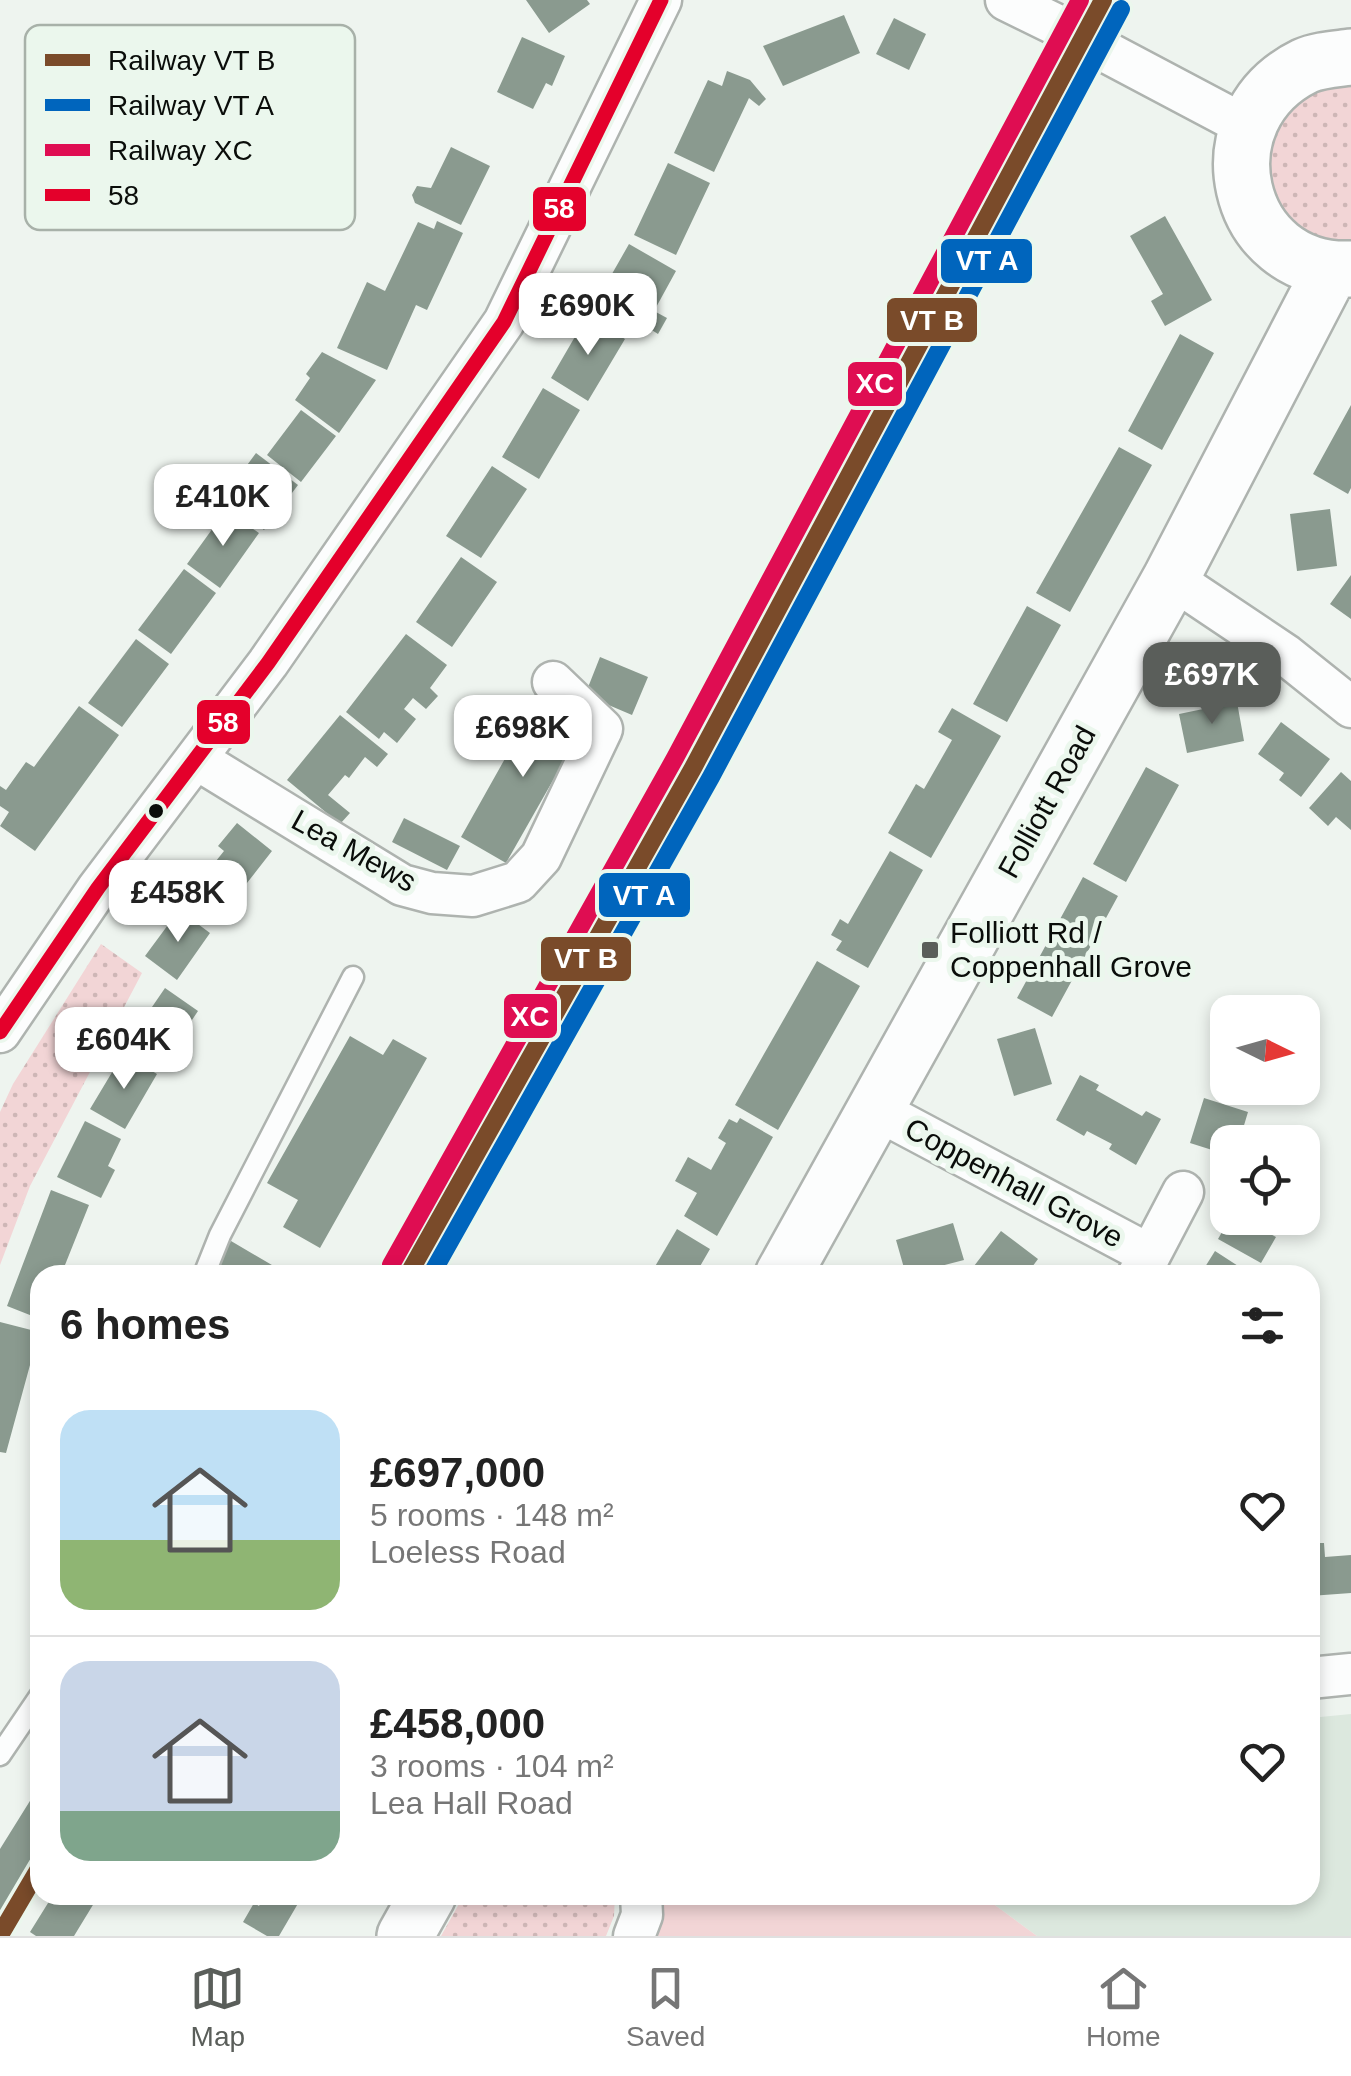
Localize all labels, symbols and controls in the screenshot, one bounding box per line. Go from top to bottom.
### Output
legend [25,25,355,230]
text: Railway VT B [108,45,276,76]
text: Railway VT A [108,90,274,121]
text: Railway XC [108,135,253,166]
text: 58 [108,180,139,211]
line badge: 58 [531,185,588,233]
text: 58 [543,193,575,224]
line badge: VT A [939,237,1034,285]
text: VT A [956,245,1018,276]
pin: £690K [518,273,658,358]
text: £690K [541,287,635,323]
line badge: VT B [885,296,979,344]
text: VT B [900,305,964,336]
line badge: XC [846,360,904,408]
text: XC [856,368,894,399]
pin: £410K [153,464,293,549]
text: £410K [176,478,270,514]
pin: £697K [1142,642,1282,727]
text: £697K [1165,656,1259,692]
pin: £698K [453,695,593,780]
line badge: 58 [195,698,252,746]
text: 58 [207,707,239,738]
text: £698K [476,709,570,745]
street label: Folliott Road [991,720,1102,883]
unlabelled marker [146,801,166,821]
street label: Lea Mews [286,803,422,898]
pin: £458K [108,860,248,945]
line badge: VT A [597,871,692,919]
text: £458K [131,874,225,910]
text: VT A [613,880,675,911]
place label: Folliott Rd / Coppenhall Grove [950,916,1192,983]
line badge: VT B [539,935,633,983]
marker: Folliott Rd / Coppenhall Grove [919,939,941,961]
text: VT B [554,943,618,974]
line badge: XC [502,992,559,1040]
north arrow [1210,995,1320,1105]
map controls [1210,995,1320,1235]
text: XC [511,1001,549,1032]
pin: £604K [54,1007,194,1092]
text: £604K [77,1021,171,1057]
street label: Coppenhall Grove [900,1111,1129,1254]
button: locate [1210,1125,1320,1235]
icon: filters [1235,1298,1290,1353]
text: 6 homes [60,1301,230,1348]
text: £697,000 [370,1449,545,1496]
icon: home [140,1450,260,1570]
icon: heart [1235,1483,1290,1538]
text: 5 rooms · 148 m² [370,1497,614,1533]
text: Loeless Road [370,1534,566,1570]
text: £458,000 [370,1700,545,1747]
icon: home [140,1701,260,1821]
icon: heart [1235,1734,1290,1789]
text: 3 rooms · 104 m² [370,1748,614,1784]
text: Lea Hall Road [370,1785,573,1821]
tab: Map [190,1961,245,2053]
tab: Saved [626,1961,705,2053]
tab: Home [1086,1961,1161,2053]

